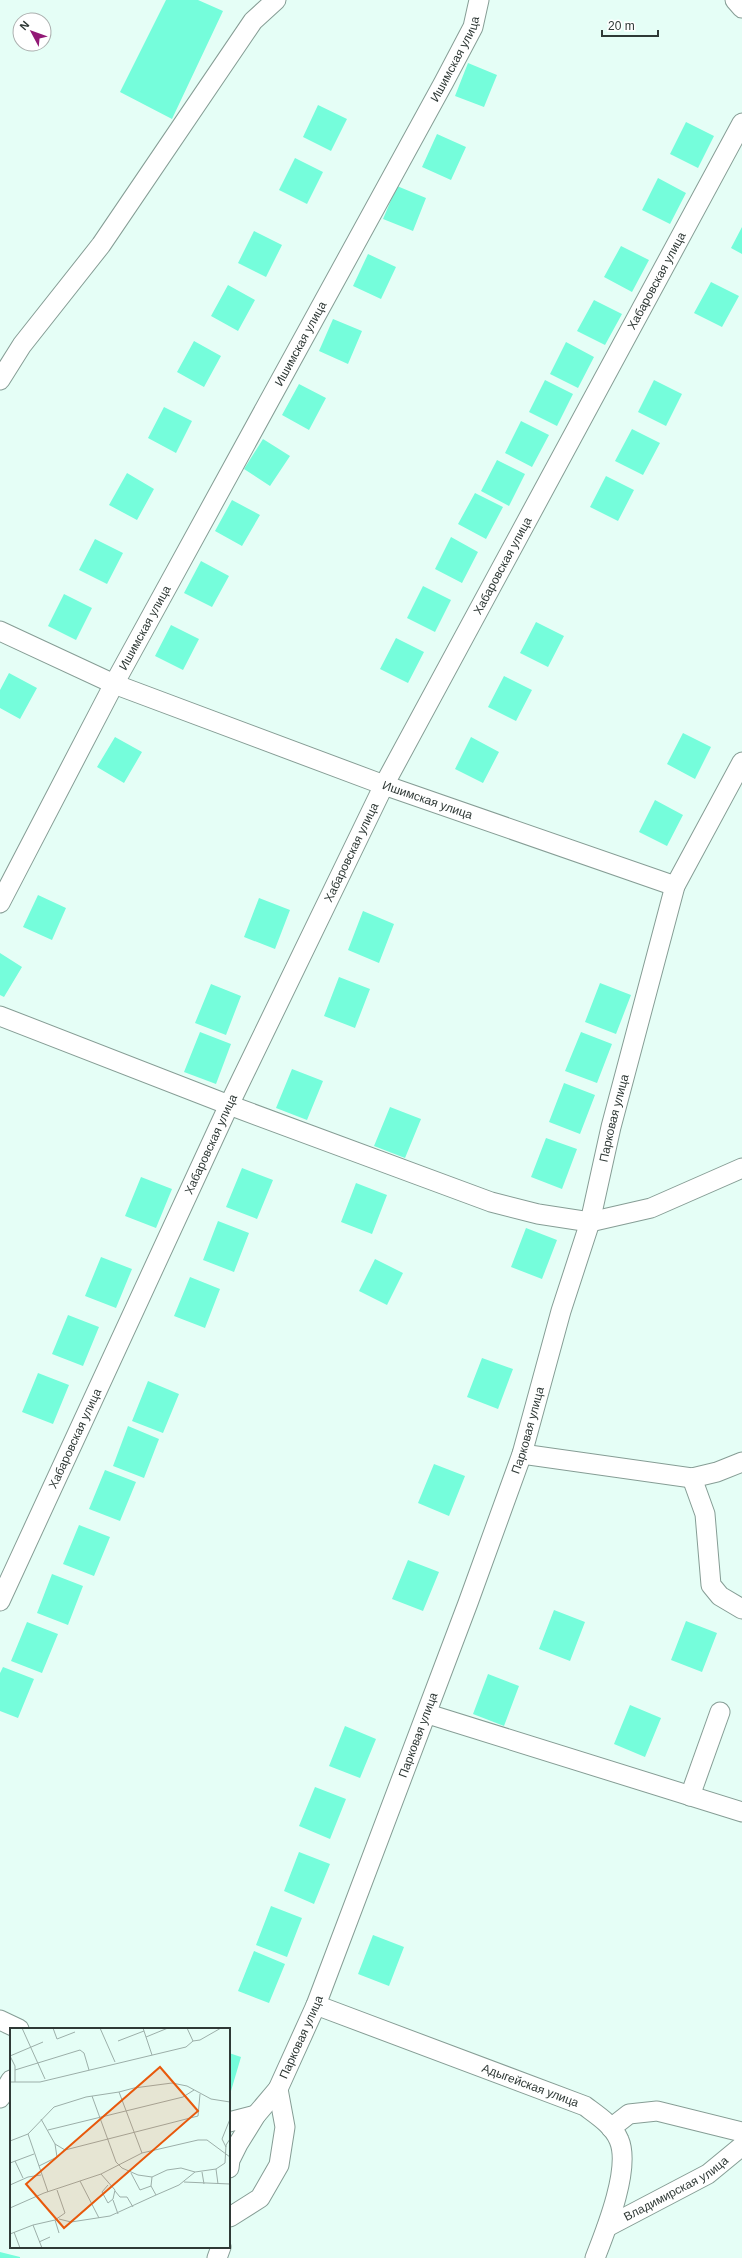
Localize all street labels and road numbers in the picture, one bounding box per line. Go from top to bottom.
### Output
street label: Ишимская улица [427,15,482,104]
street label: Хабаровская улица [625,229,689,332]
street label: Ишимская улица [272,299,330,388]
street label: Хабаровская улица [470,514,535,617]
street label: Ишимская улица [116,583,174,672]
street label: Ишимская улица [381,778,475,822]
street label: Хабаровская улица [321,800,381,904]
street label: Парковая улица [596,1072,632,1163]
street label: Хабаровская улица [182,1092,240,1197]
street label: Парковая улица [508,1385,547,1476]
street label: Хабаровская улица [46,1386,104,1491]
street label: Парковая улица [396,1690,441,1780]
street label: Парковая улица [277,1993,326,2081]
street label: Адыгейская улица [480,2061,581,2110]
street label: Владимирская улица [621,2153,731,2224]

